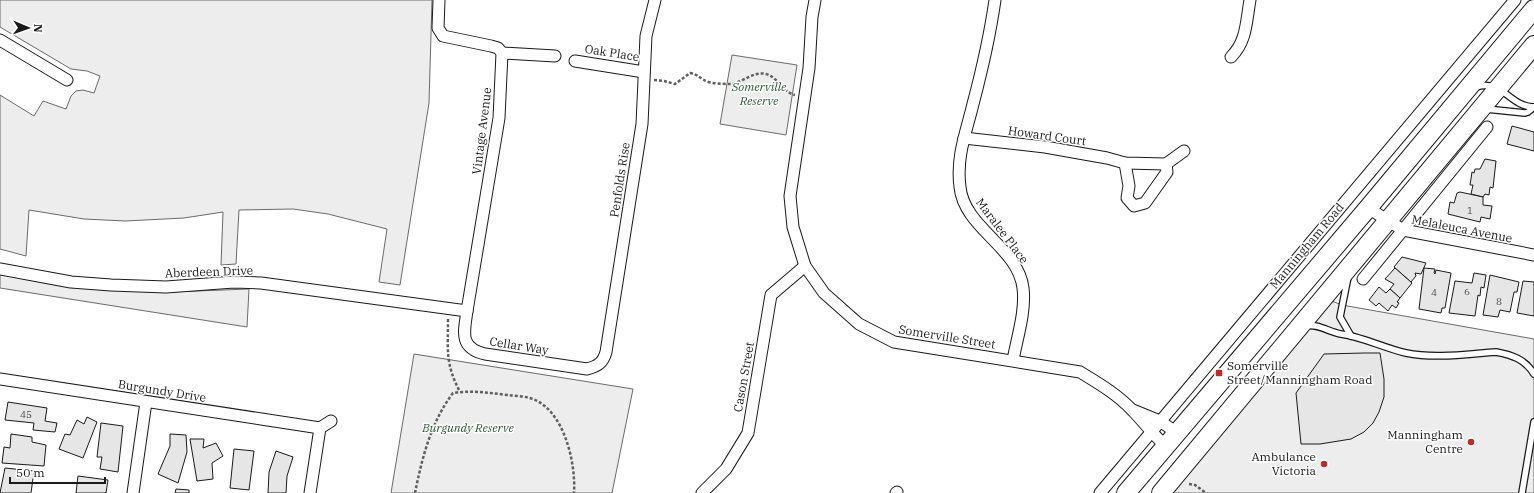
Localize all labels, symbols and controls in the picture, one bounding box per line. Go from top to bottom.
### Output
north arrow [8,8,48,48]
text: N [31,24,45,33]
street label: Oak Place [584,41,640,64]
park label: Somerville Reserve [731,79,787,108]
street label: Vintage Avenue [469,86,494,175]
street label: Howard Court [1007,123,1087,148]
street label: Penfolds Rise [606,141,633,219]
street label: Maralee Place [973,195,1032,266]
street label: Manningham Road [1266,200,1347,292]
house number: 1 [1467,204,1473,217]
street label: Melaleuca Avenue [1411,211,1514,246]
street label: Aberdeen Drive [165,262,253,281]
house number: 6 [1464,285,1470,298]
house number: 4 [1431,286,1437,299]
house number: 8 [1496,295,1502,308]
street label: Somerville Street [898,321,996,352]
street label: Cellar Way [488,333,550,358]
street label: Cason Street [730,341,757,413]
place label: Somerville Street/Manningham Road [1227,358,1372,387]
marker: Somerville Street/Manningham Road [1214,368,1224,378]
street label: Burgundy Drive [117,376,207,405]
house number: 45 [20,408,32,421]
park label: Burgundy Reserve [421,420,514,435]
place label: Manningham Centre [1387,427,1464,456]
marker: Manningham Centre [1466,437,1476,447]
place label: Ambulance Victoria [1251,449,1316,478]
scale bar [10,459,105,485]
marker: Ambulance Victoria [1319,459,1329,469]
text: 50 m [16,465,45,480]

